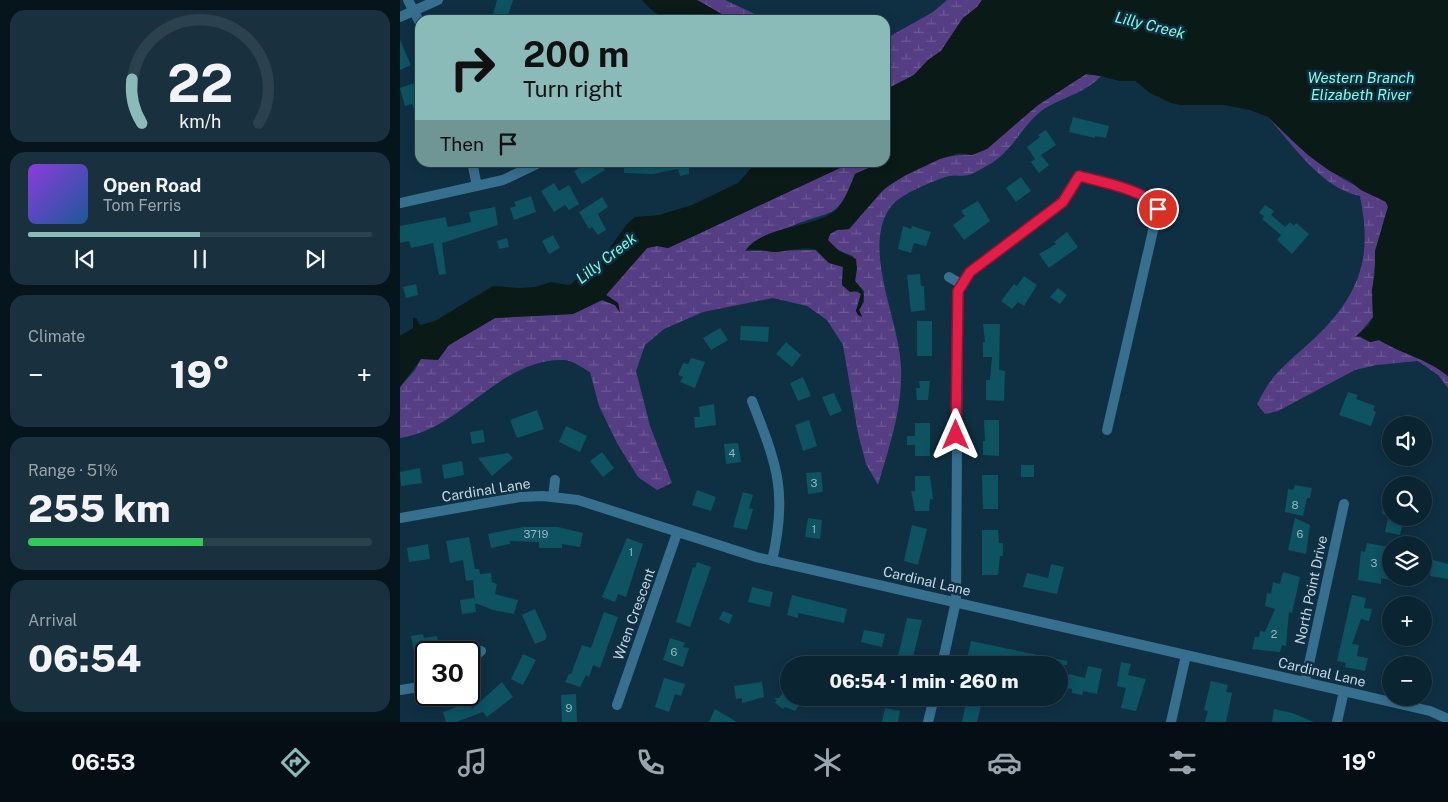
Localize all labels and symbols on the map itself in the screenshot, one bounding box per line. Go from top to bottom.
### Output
water label: Lilly Creek [1113,8,1188,42]
water label: Western Branch Elizabeth River [1307,69,1415,103]
pin [1137,188,1179,230]
water label: Lilly Creek [573,229,640,287]
position arrow [929,408,981,460]
house number: 4 [729,447,736,459]
street label: Cardinal Lane [440,475,532,505]
house number: 3 [811,477,818,489]
house number: 8 [1291,499,1299,511]
house number: 1 [812,523,816,535]
house number: 3719 [524,528,549,540]
house number: 6 [1297,528,1304,540]
street label: North Point Drive [1292,534,1330,646]
house number: 1 [629,546,633,558]
house number: 3 [1371,557,1378,569]
street label: Cardinal Lane [881,563,973,599]
street label: Wren Crescent [610,566,658,662]
house number: 2 [1271,628,1278,640]
speed limit sign: 30 [415,641,480,706]
house number: 6 [671,646,678,658]
street label: Cardinal Lane [1276,654,1368,690]
house number: 9 [566,702,573,714]

